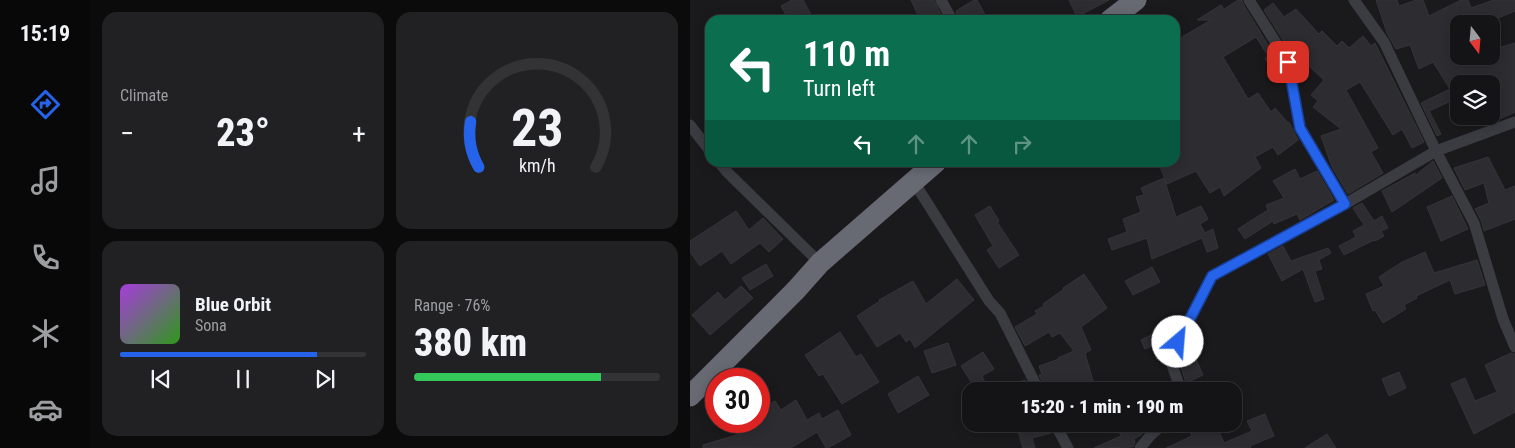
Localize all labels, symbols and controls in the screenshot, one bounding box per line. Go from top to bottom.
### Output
north arrow [1450,15,1500,65]
map controls [1450,15,1500,125]
text: 15:19 [20,21,70,46]
text: 110 m [803,34,890,75]
icon: left [720,35,785,100]
pin [1267,41,1309,83]
icon: arrive [1274,48,1302,76]
button: layers [1450,75,1500,125]
text: Turn left [803,76,875,101]
text: Climate [120,86,168,105]
icon: directions [28,87,63,122]
text: 23 [511,98,563,159]
text: 23° [216,111,270,155]
text: − [120,117,134,150]
text: + [352,117,366,150]
icon: left [849,130,877,158]
icon: ahead [902,130,930,158]
icon: ahead [955,130,983,158]
icon: right [1008,130,1036,158]
text: km/h [519,155,555,176]
icon: music [28,163,63,198]
icon: phone [28,240,63,275]
text: Blue Orbit [195,293,271,316]
text: Range · 76% [414,296,490,315]
position arrow [1151,315,1203,367]
icon: climate [28,316,63,351]
text: Sona [195,316,227,335]
text: 380 km [414,321,527,365]
icon: previous [147,365,175,393]
icon: pause [229,365,257,393]
icon: next [311,365,339,393]
speed limit sign: 30 [705,368,770,433]
icon: car [28,392,63,427]
text: 15:20 · 1 min · 190 m [1021,395,1183,418]

